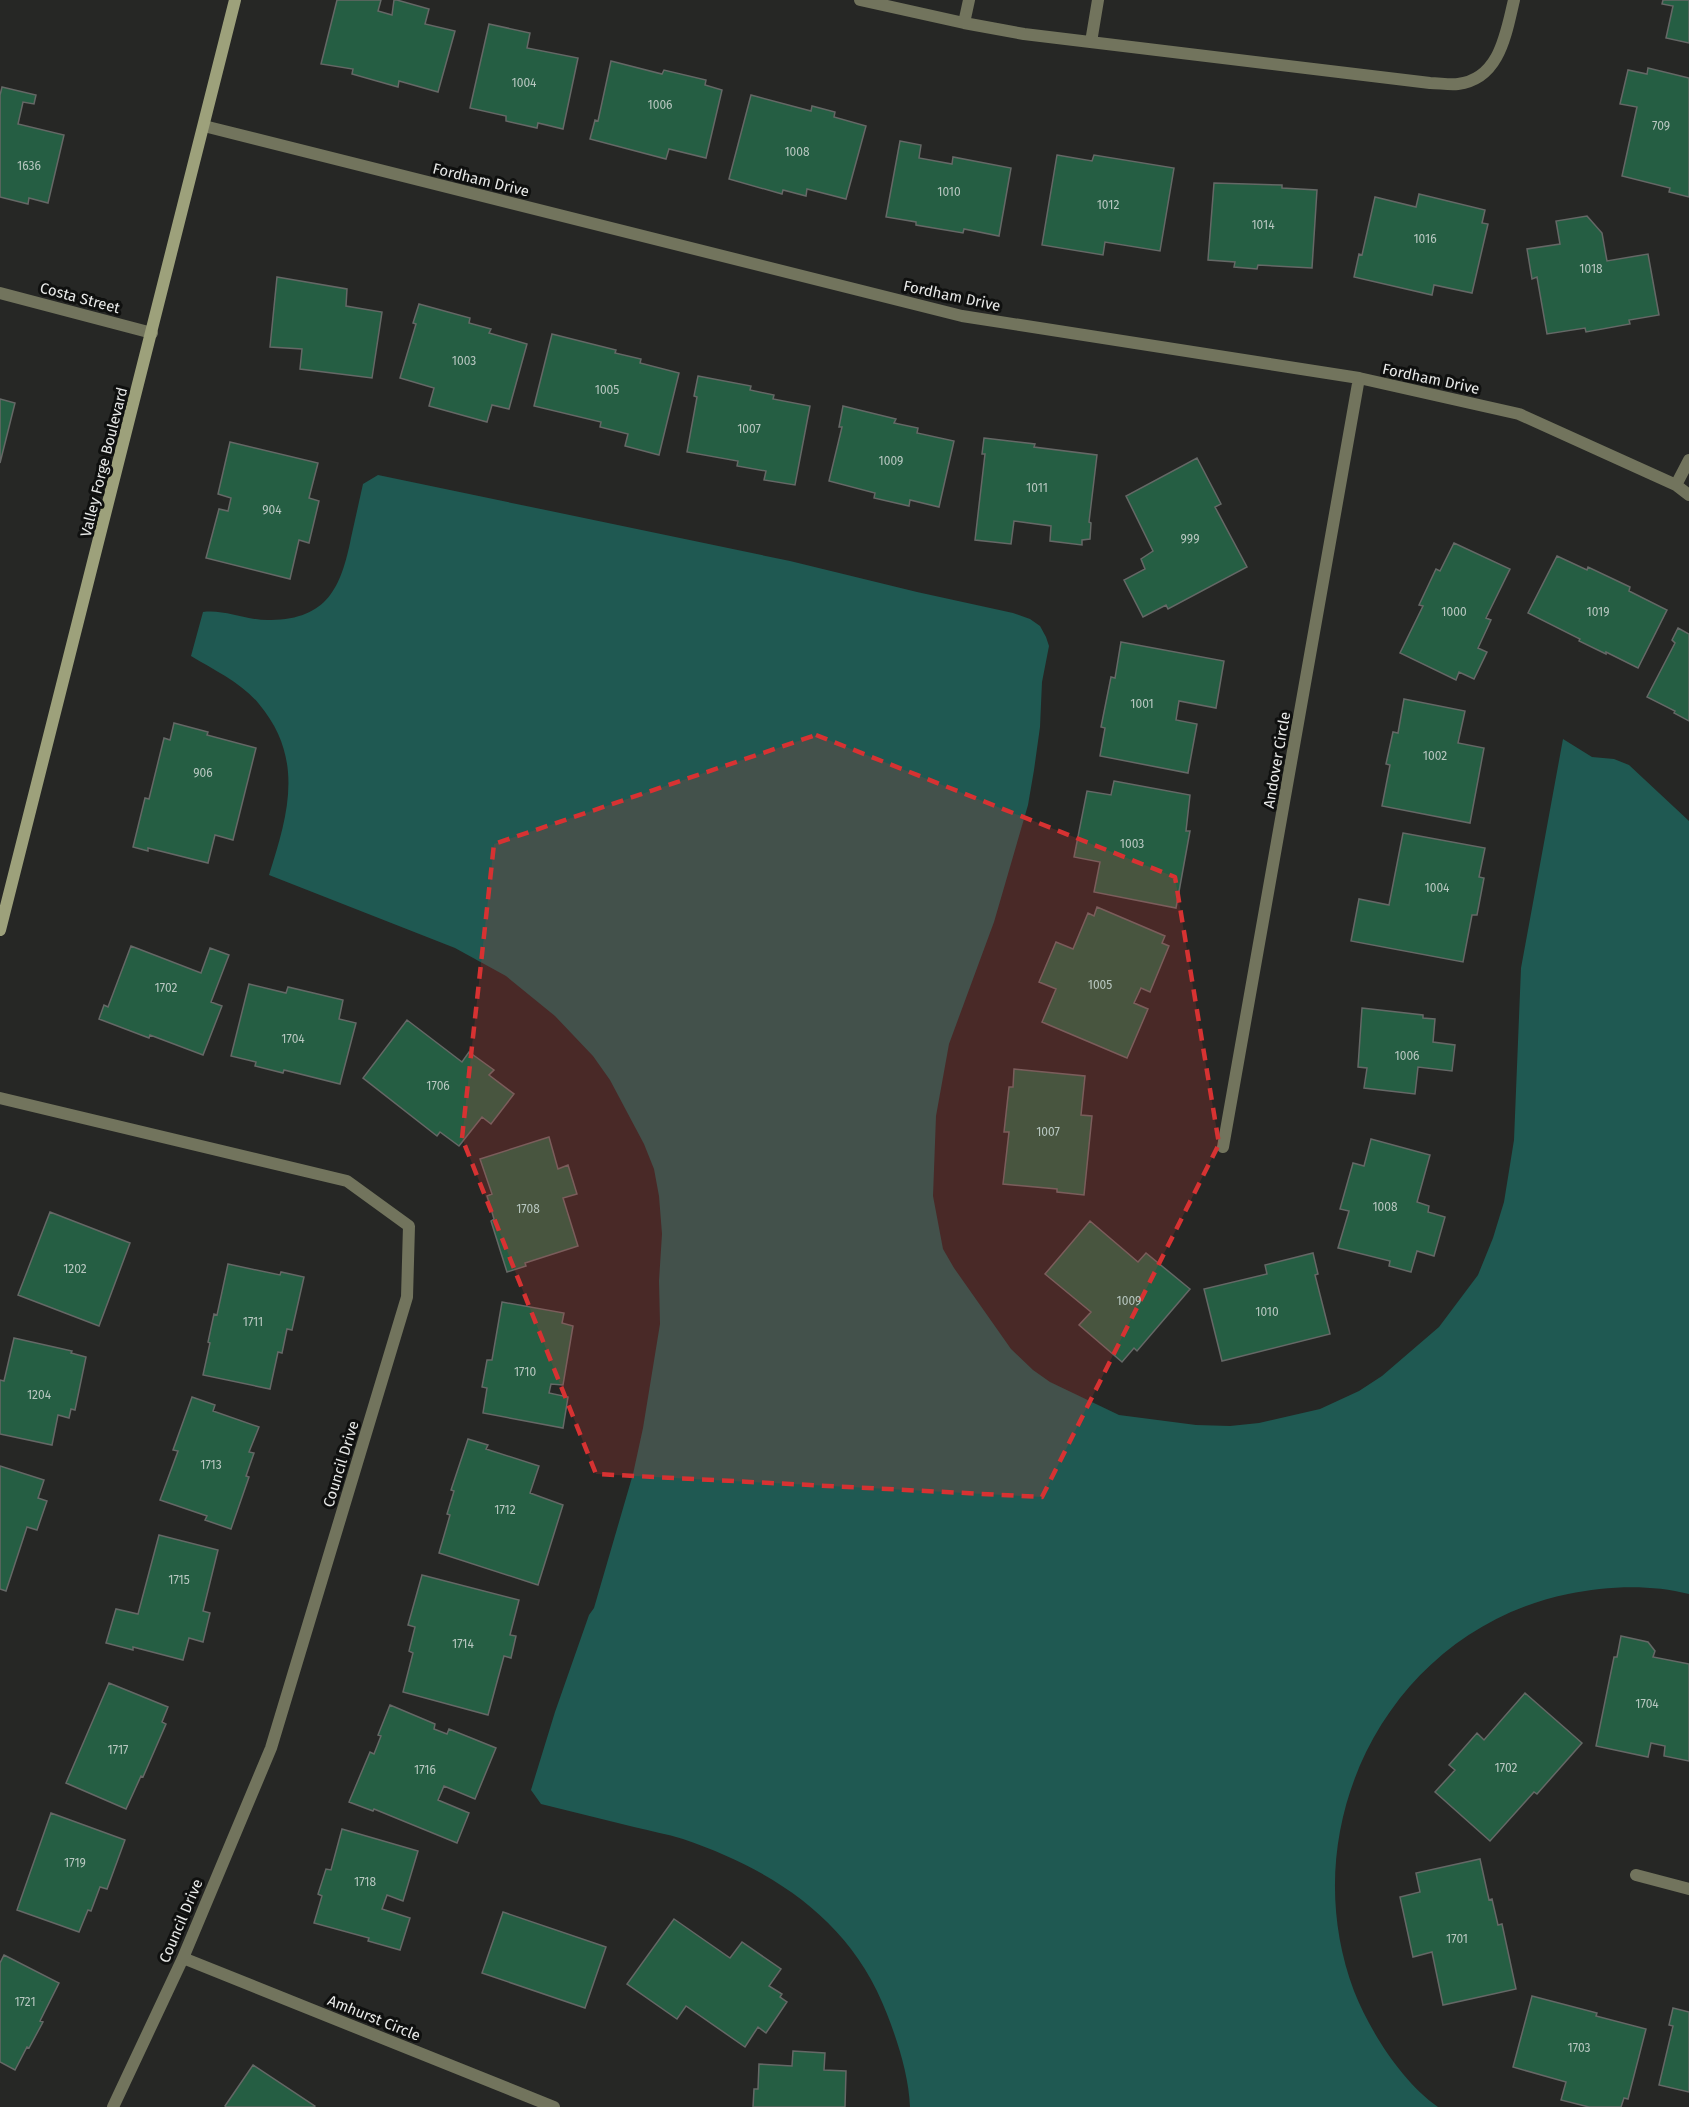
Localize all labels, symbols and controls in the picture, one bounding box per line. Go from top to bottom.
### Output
house number: 1004 [512,76,537,90]
house number: 1006 [648,98,672,112]
house number: 709 [1652,119,1670,133]
house number: 1008 [784,145,810,159]
house number: 1636 [17,159,41,173]
street label: Fordham Drive [431,159,531,201]
house number: 1010 [937,185,961,199]
house number: 1012 [1097,198,1119,212]
house number: 1014 [1251,218,1275,232]
house number: 1016 [1413,232,1437,246]
house number: 1018 [1579,262,1603,276]
street label: Fordham Drive [902,277,1002,315]
street label: Costa Street [38,279,122,317]
house number: 1003 [452,354,476,368]
street label: Fordham Drive [1381,360,1481,398]
house number: 1005 [595,383,619,397]
street label: Valley Forge Boulevard [77,385,131,539]
house number: 1007 [737,422,761,436]
house number: 1009 [879,454,903,468]
house number: 1011 [1026,481,1048,495]
house number: 904 [262,503,282,517]
house number: 999 [1181,532,1199,546]
house number: 1000 [1441,605,1467,619]
house number: 1019 [1586,605,1610,619]
house number: 1001 [1130,697,1154,711]
street label: Andover Circle [1260,710,1294,810]
house number: 1002 [1423,749,1447,763]
house number: 906 [193,766,213,780]
house number: 1003 [1120,837,1144,851]
house number: 1004 [1425,881,1450,895]
house number: 1005 [1088,978,1112,992]
house number: 1702 [155,981,177,995]
house number: 1704 [281,1032,305,1046]
house number: 1006 [1395,1049,1419,1063]
house number: 1706 [426,1079,450,1093]
house number: 1007 [1036,1125,1060,1139]
house number: 1008 [1372,1200,1398,1214]
house number: 1708 [516,1202,540,1216]
house number: 1202 [63,1262,87,1276]
house number: 1009 [1117,1294,1141,1308]
house number: 1010 [1255,1305,1279,1319]
house number: 1711 [243,1315,263,1329]
house number: 1710 [514,1365,536,1379]
house number: 1204 [27,1388,52,1402]
street label: Council Drive [319,1419,363,1509]
house number: 1713 [200,1458,222,1472]
house number: 1712 [494,1503,516,1517]
house number: 1715 [168,1573,190,1587]
house number: 1714 [452,1637,475,1651]
house number: 1704 [1635,1697,1659,1711]
house number: 1717 [108,1743,128,1757]
house number: 1702 [1495,1761,1517,1775]
house number: 1716 [414,1763,436,1777]
house number: 1719 [64,1856,86,1870]
house number: 1718 [354,1875,376,1889]
street label: Council Drive [155,1876,207,1966]
house number: 1701 [1446,1932,1468,1946]
street label: Amhurst Circle [325,1991,423,2045]
house number: 1721 [14,1995,36,2009]
house number: 1703 [1568,2041,1590,2055]

